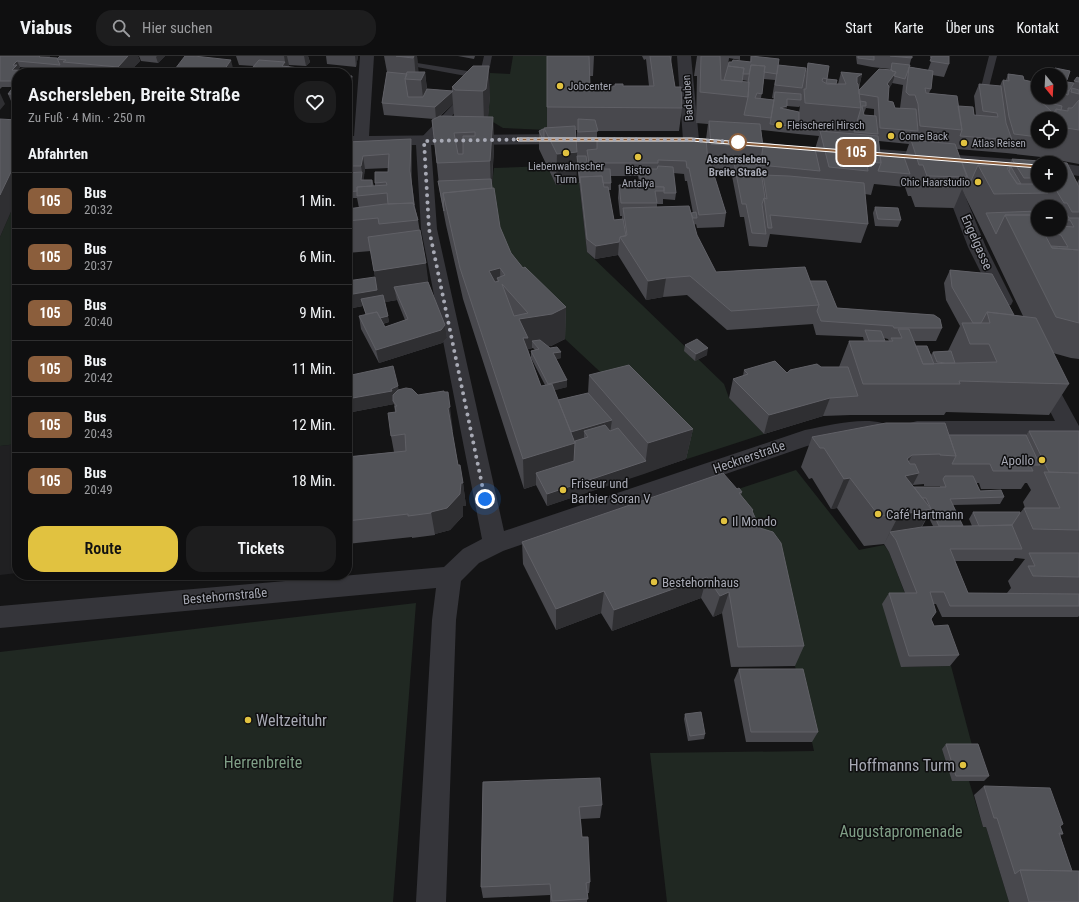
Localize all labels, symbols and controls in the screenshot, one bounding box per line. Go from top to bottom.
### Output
search box [96,10,376,46]
text: Viabus [20,16,72,39]
icon: search [110,17,132,39]
text: Hier suchen [142,19,212,37]
text: Start [845,20,872,36]
text: Karte [894,20,924,36]
text: Über uns [946,20,994,36]
text: Kontakt [1016,20,1059,36]
north arrow [1031,68,1067,104]
map controls [1031,68,1067,236]
street label: Badstuben [680,74,696,122]
place label: Jobcenter [568,80,612,93]
button: heart [294,81,336,123]
marker: Jobcenter [555,81,565,91]
text: Aschersleben, Breite Straße [28,83,240,106]
text: Zu Fuß · 4 Min. · 250 m [28,110,145,125]
button: locate [1031,112,1067,148]
place label: Fleischerei Hirsch [787,119,865,132]
marker: Fleischerei Hirsch [774,120,784,130]
place label: Come Back [899,130,948,143]
marker: Come Back [886,131,896,141]
marker: Aschersleben, Breite Straße [729,133,747,151]
place label: Atlas Reisen [972,137,1026,150]
marker: Atlas Reisen [959,138,969,148]
line badge: 105 [833,139,879,165]
text: 105 [845,144,867,160]
text: Abfahrten [28,145,88,163]
marker: Liebenwahnscher Turm [561,148,571,158]
marker: Bistro Antalya [633,152,643,162]
place label: Aschersleben, Breite Straße [707,153,770,179]
button: + [1031,156,1067,192]
place label: Liebenwahnscher Turm [528,160,605,186]
place label: Bistro Antalya [622,164,654,190]
place label: Chic Haarstudio [901,176,970,189]
marker: Chic Haarstudio [973,177,983,187]
text: Bus [84,184,107,202]
text: 1 Min. [299,192,336,210]
text: 105 [39,193,61,209]
button: − [1031,200,1067,236]
text: 20:32 [84,202,113,217]
street label: Engelgasse [958,212,996,272]
text: Bus [84,240,107,258]
text: 6 Min. [299,248,336,266]
text: 105 [39,249,61,265]
text: 20:37 [84,258,113,273]
text: Bus [84,296,107,314]
text: 9 Min. [299,304,336,322]
text: 105 [39,305,61,321]
text: 20:40 [84,314,113,329]
text: Bus [84,352,107,370]
text: 11 Min. [292,360,336,378]
text: 105 [39,361,61,377]
text: 20:42 [84,370,113,385]
text: Bus [84,408,107,426]
text: 12 Min. [292,416,336,434]
text: 105 [39,417,61,433]
text: 20:43 [84,426,113,441]
street label: Hecknerstraße [711,438,787,476]
place label: Apollo [1001,453,1034,468]
marker: Apollo [1037,455,1047,465]
text: Bus [84,464,107,482]
text: 18 Min. [292,472,336,490]
text: 105 [39,473,61,489]
place label: Friseur und Barbier Soran V [571,476,651,506]
text: 20:49 [84,482,113,497]
marker: Friseur und Barbier Soran V [558,485,568,495]
your location [475,489,495,509]
place label: Café Hartmann [886,507,964,522]
marker: Café Hartmann [873,509,883,519]
place label: Il Mondo [732,514,777,529]
marker: Il Mondo [719,516,729,526]
button: Route [28,526,178,572]
button: Tickets [186,526,336,572]
place label: Bestehornhaus [662,575,739,590]
marker: Bestehornhaus [649,577,659,587]
street label: Bestehornstraße [182,585,268,607]
place label: Weltzeituhr [256,711,327,730]
marker: Weltzeituhr [243,715,253,725]
park label: Herrenbreite [224,753,302,772]
place label: Hoffmanns Turm [849,756,955,775]
marker: Hoffmanns Turm [958,760,968,770]
park label: Augustapromenade [839,822,963,841]

